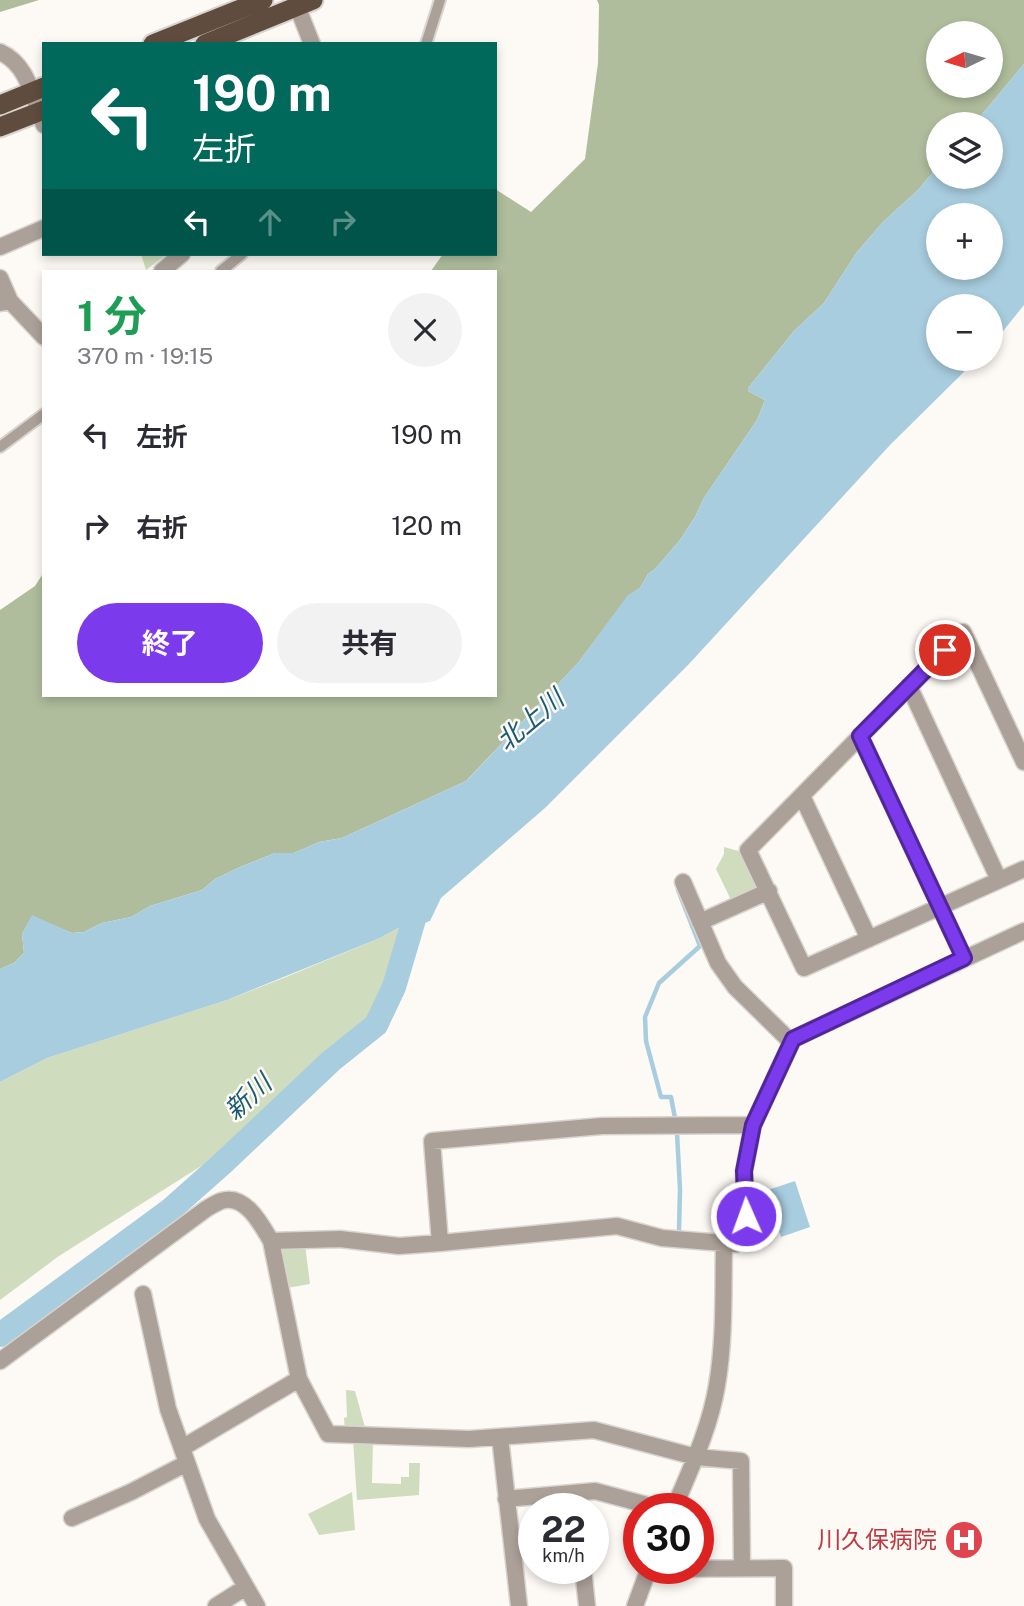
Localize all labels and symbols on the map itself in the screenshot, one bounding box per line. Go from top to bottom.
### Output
north arrow [926,21,1003,98]
pin [915,620,975,680]
water label: 北上川 [490,681,572,757]
water label: 新川 [218,1066,279,1126]
position arrow [709,1179,783,1253]
speed limit sign: 30 [623,1493,714,1584]
hospital icon: 川久保病院 [943,1519,985,1561]
place label: 川久保病院 [817,1525,937,1553]

